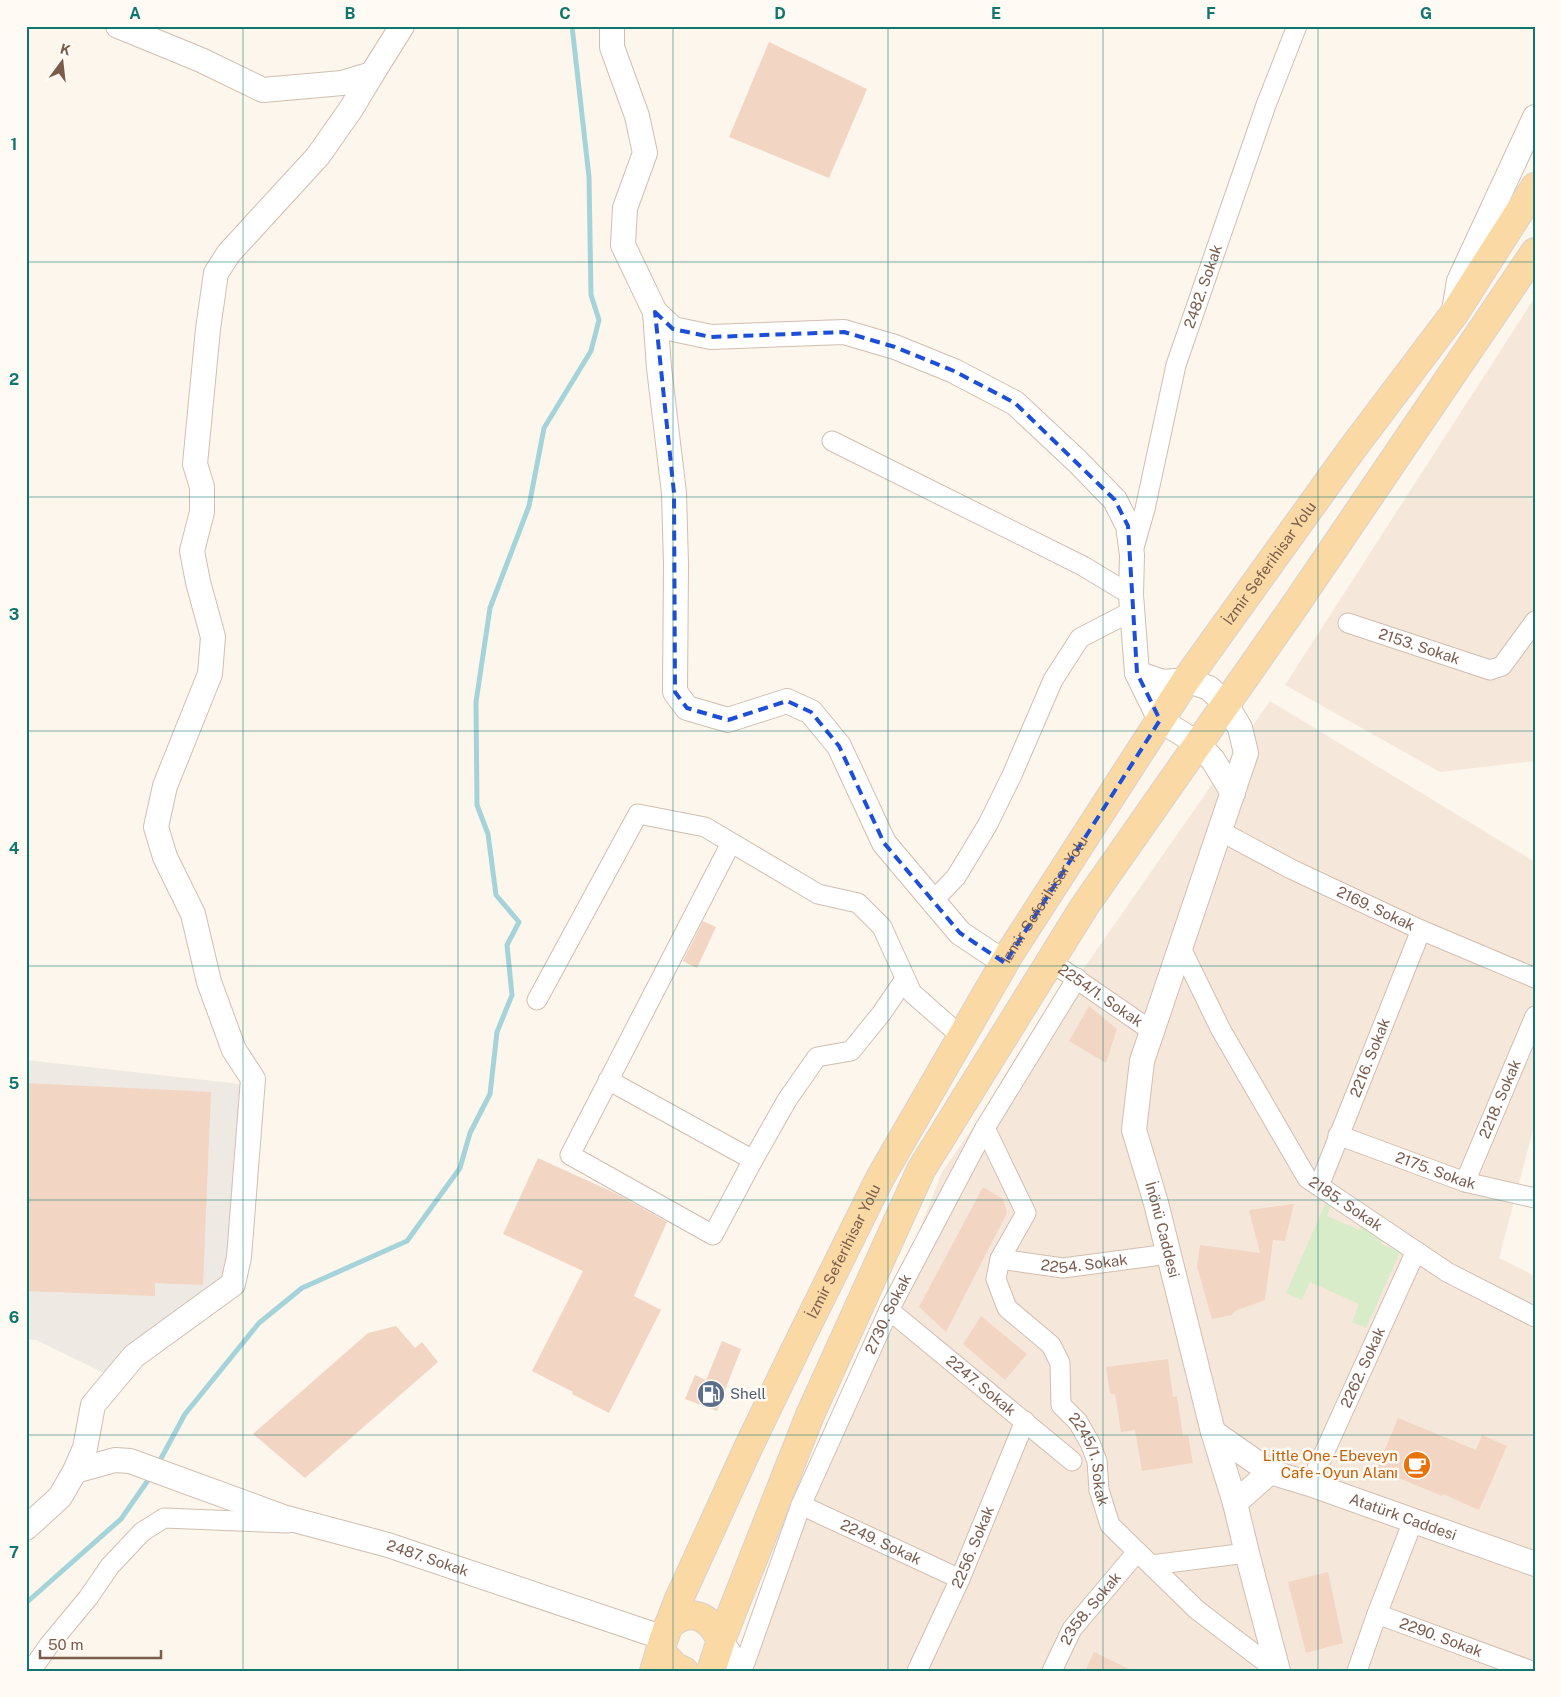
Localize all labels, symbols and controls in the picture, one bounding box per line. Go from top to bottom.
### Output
text: A [129,4,141,23]
text: B [345,4,356,23]
text: C [559,4,571,23]
text: D [774,4,786,23]
text: E [991,4,1001,23]
text: F [1206,4,1216,23]
text: G [1420,4,1432,23]
north arrow [38,38,88,88]
text: K [58,40,72,58]
text: 1 [11,135,17,154]
street label: 2482. Sokak [1180,242,1225,331]
text: 2 [9,370,19,389]
street label: İzmir Seferihisar Yolu [1219,498,1319,628]
text: 3 [9,605,19,624]
street label: 2153. Sokak [1377,625,1462,667]
street label: İzmir Seferihisar Yolu [996,833,1091,966]
text: 4 [9,839,20,858]
street label: 2169. Sokak [1334,883,1418,934]
street label: 2254/1. Sokak [1055,960,1146,1030]
street label: 2216. Sokak [1346,1016,1393,1100]
street label: 2218. Sokak [1475,1057,1524,1141]
text: 5 [9,1074,20,1093]
street label: 2175. Sokak [1393,1148,1477,1192]
street label: 2185. Sokak [1306,1173,1386,1234]
street label: İnönü Caddesi [1142,1179,1183,1279]
street label: İzmir Seferihisar Yolu [802,1181,884,1321]
street label: 2254. Sokak [1040,1251,1129,1277]
street label: 2730. Sokak [861,1271,914,1357]
text: 6 [9,1308,19,1327]
street label: 2262. Sokak [1337,1324,1388,1410]
street label: 2247. Sokak [943,1352,1019,1419]
fuel station icon: Shell [696,1379,726,1409]
place label: Shell [730,1385,766,1402]
street label: 2245/1. Sokak [1066,1409,1113,1508]
place label: Little One - Ebeveyn Cafe - Oyun Alanı [1263,1447,1398,1481]
cafe icon: Little One - Ebeveyn Cafe - Oyun Alanı [1402,1450,1432,1480]
street label: Atatürk Caddesi [1347,1490,1459,1543]
street label: 2256. Sokak [948,1503,997,1591]
street label: 2249. Sokak [838,1516,924,1568]
street label: 2487. Sokak [385,1536,471,1580]
text: 7 [9,1543,19,1562]
street label: 2358. Sokak [1057,1569,1124,1647]
street label: 2290. Sokak [1397,1614,1485,1660]
scale bar [40,1627,161,1659]
text: 50 m [48,1636,83,1653]

